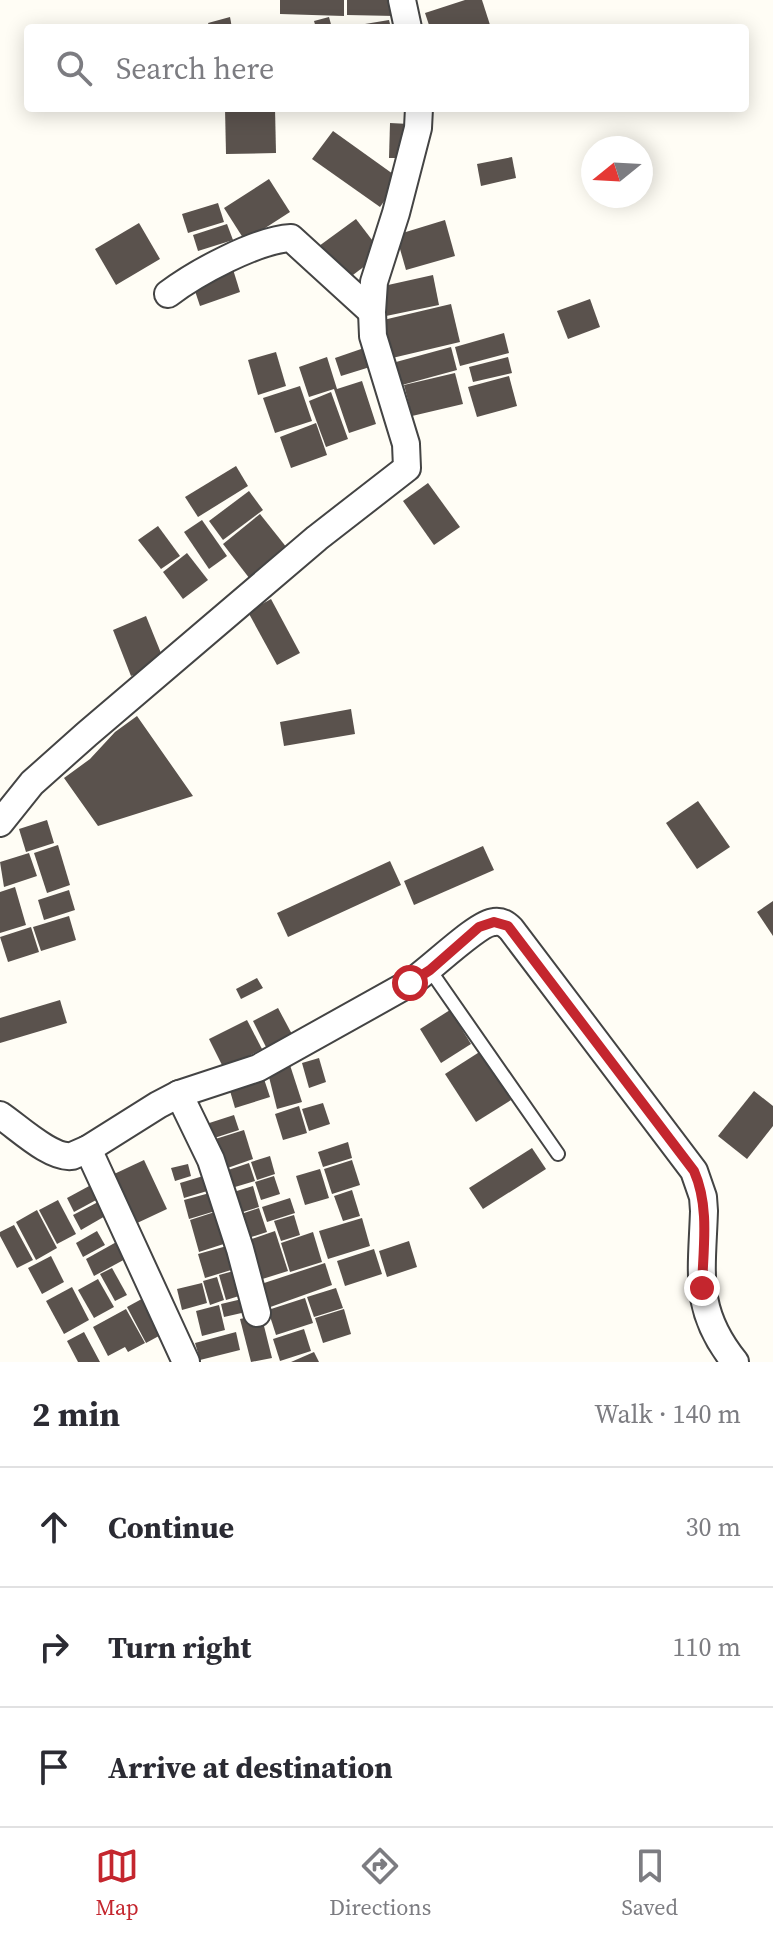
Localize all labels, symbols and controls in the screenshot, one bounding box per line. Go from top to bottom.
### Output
search box [24,24,749,112]
icon: search [52,46,96,90]
text: Search here [116,48,274,89]
north arrow [581,136,653,208]
route start [392,965,428,1001]
route end [684,1270,720,1306]
text: 2 min [32,1391,120,1437]
text: Walk · 140 m [594,1396,741,1432]
icon: ahead [32,1505,76,1549]
text: Continue [108,1507,234,1548]
text: 30 m [686,1509,741,1545]
icon: right [32,1625,76,1669]
text: Turn right [108,1627,251,1668]
text: 110 m [673,1629,741,1665]
icon: arrive [32,1745,76,1789]
text: Arrive at destination [108,1747,393,1788]
tab: Map [95,1844,139,1922]
tab: Directions [329,1844,431,1922]
tab: Saved [621,1844,678,1922]

